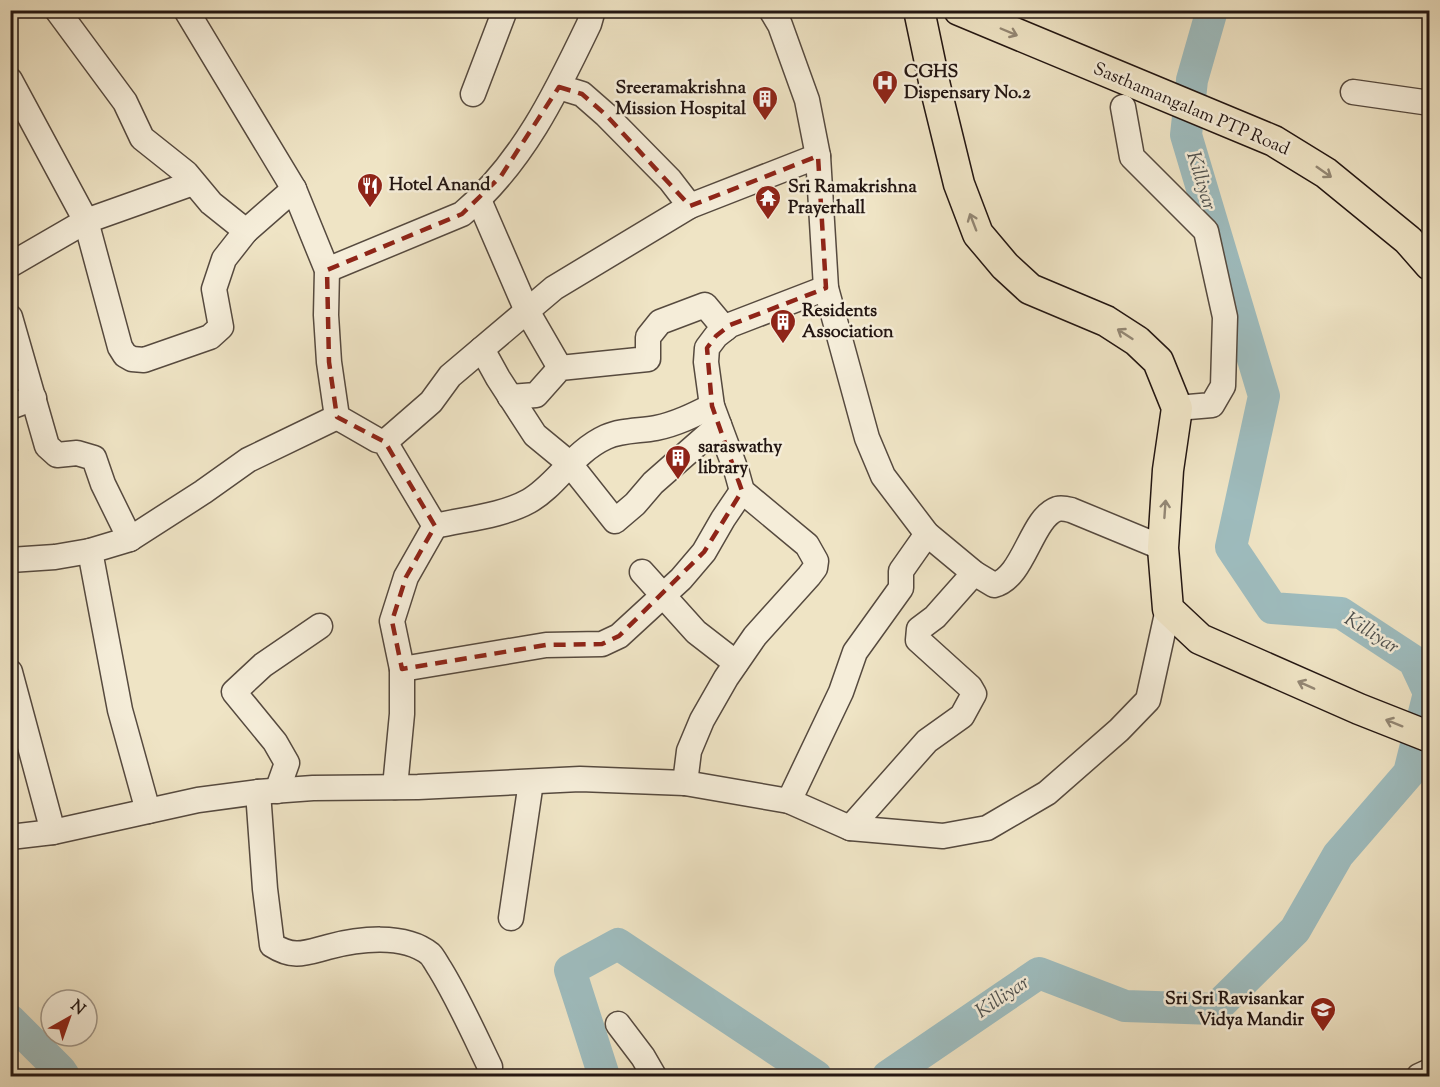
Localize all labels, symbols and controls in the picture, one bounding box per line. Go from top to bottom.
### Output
one-way arrow [1000,27,1018,39]
street label: Sasthamangalam PTP Road [1089,57,1293,163]
place label: CGHS Dispensary No.2 [904,60,1031,107]
hospital icon: CGHS Dispensary No.2 [870,68,900,106]
place label: Sreeramakrishna Mission Hospital [615,76,747,123]
building icon: Sreeramakrishna Mission Hospital [750,84,780,122]
water label: Killiyar [1177,148,1223,214]
one-way arrow [1315,166,1331,178]
restaurant icon: Hotel Anand [355,171,385,209]
place label: Hotel Anand [389,173,491,199]
place label: Sri Ramakrishna Prayerhall [788,175,917,222]
temple icon: Sri Ramakrishna Prayerhall [753,183,783,221]
one-way arrow [967,213,978,232]
place label: Residents Association [802,299,894,346]
building icon: Residents Association [768,307,798,345]
one-way arrow [1117,327,1134,340]
place label: saraswathy library [698,435,782,482]
building icon: saraswathy library [663,443,693,481]
one-way arrow [1160,499,1171,519]
water label: Killiyar [1338,606,1404,662]
one-way arrow [1297,679,1315,691]
one-way arrow [1386,717,1404,728]
water label: Killiyar [970,969,1036,1027]
place label: Sri Sri Ravisankar Vidya Mandir [1165,987,1304,1034]
north arrow [39,988,99,1048]
school or university icon: Sri Sri Ravisankar Vidya Mandir [1308,995,1338,1033]
text: N [65,996,89,1021]

